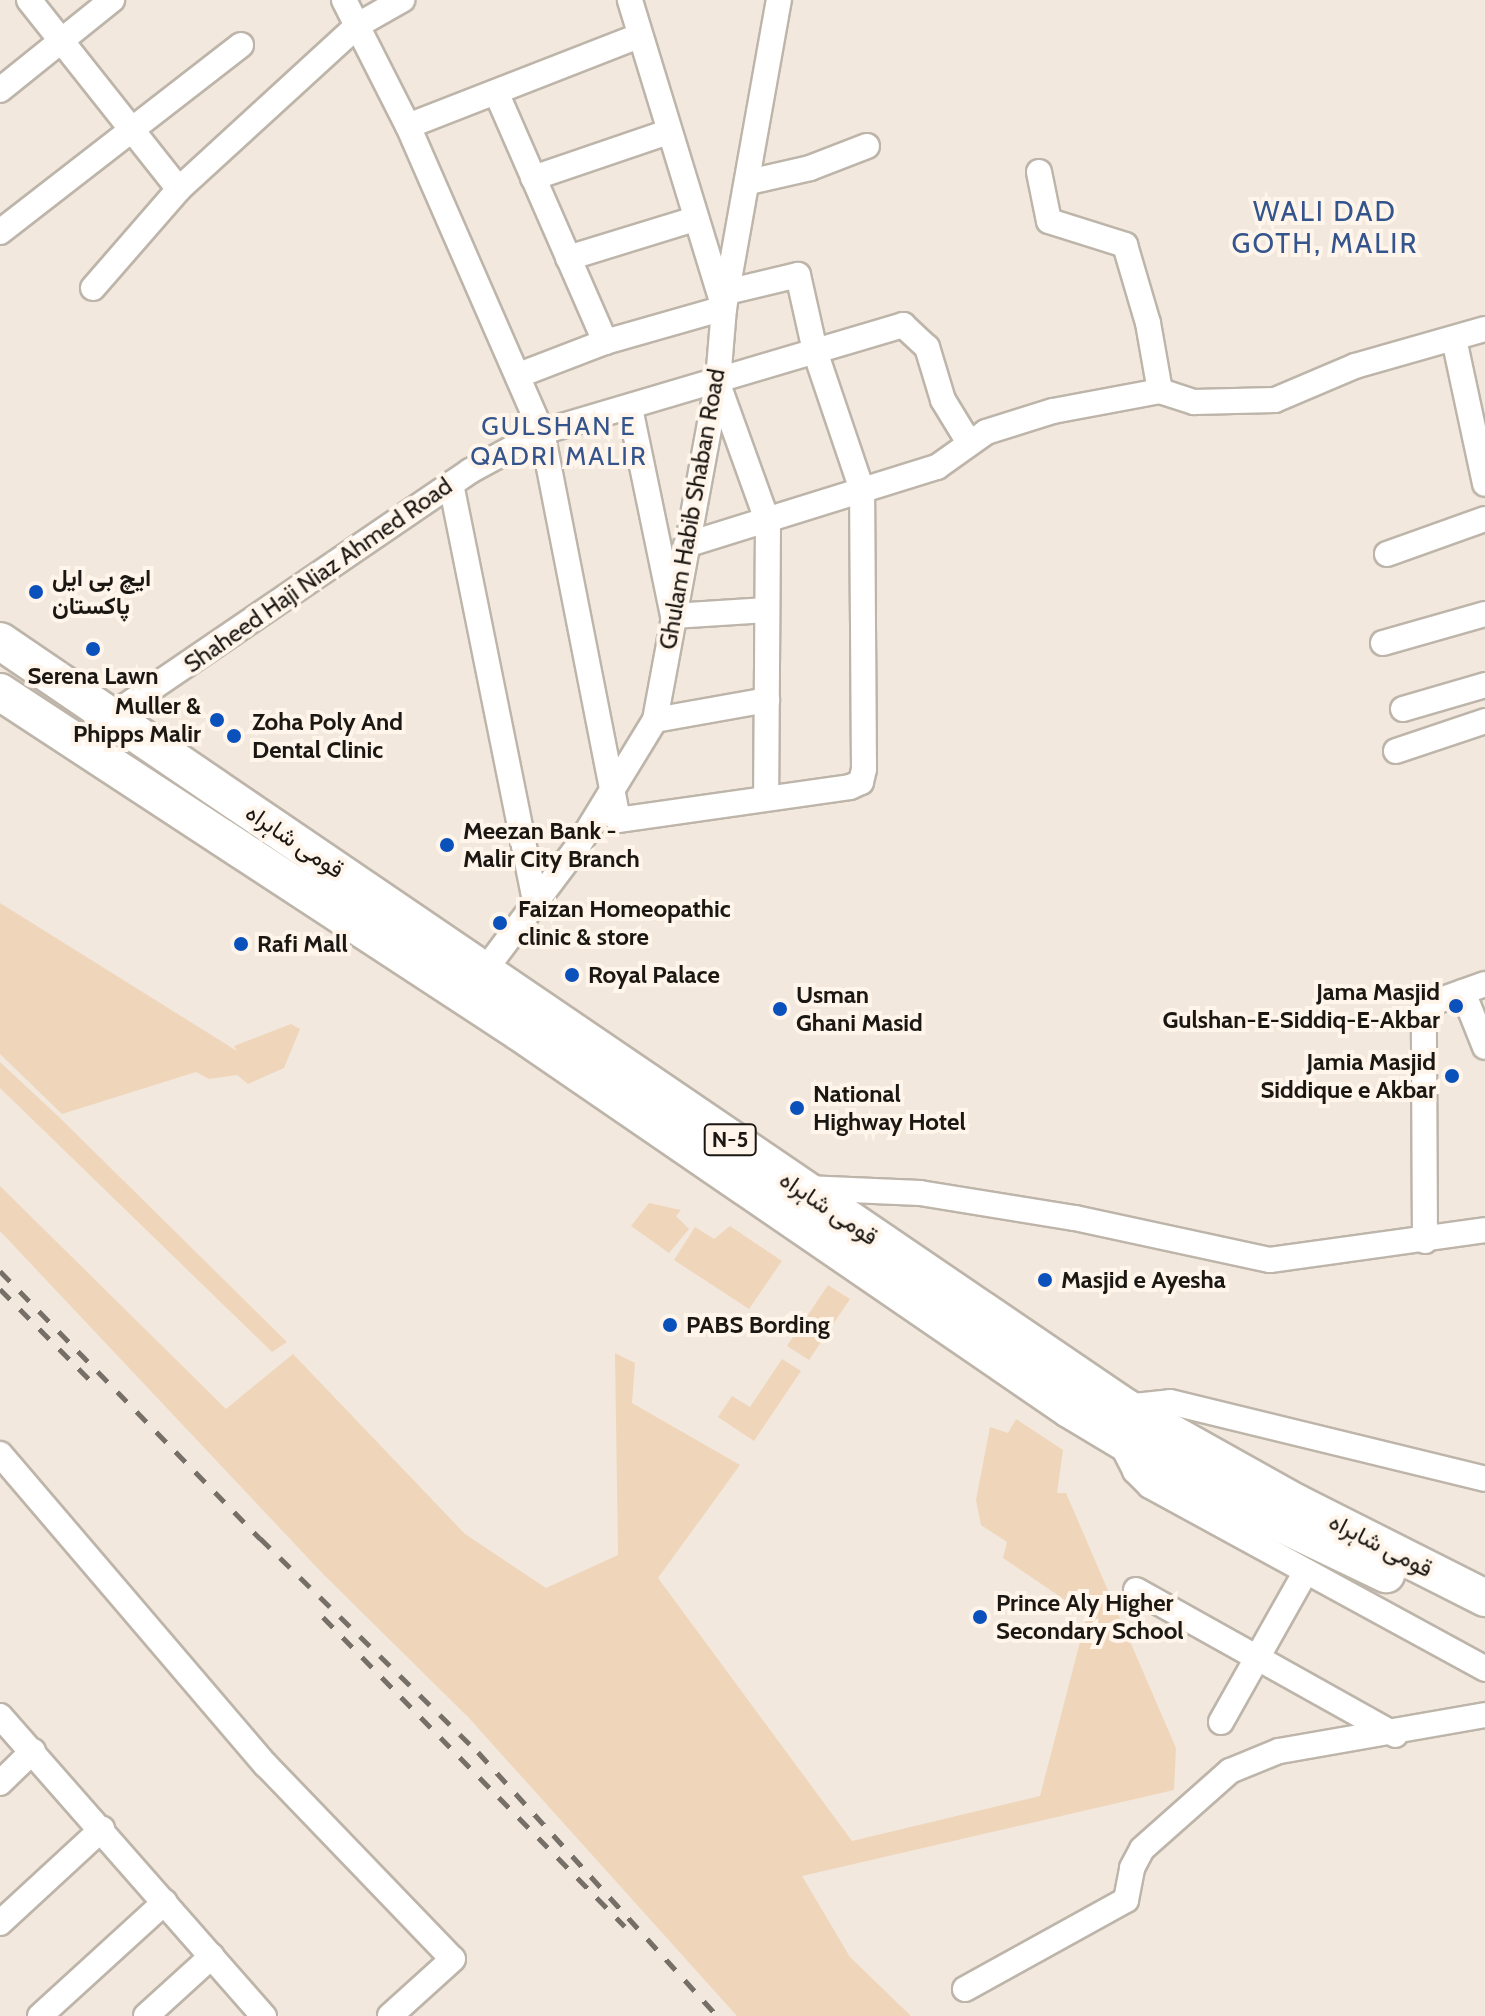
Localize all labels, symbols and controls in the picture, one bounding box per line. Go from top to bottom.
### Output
district label: WALI DAD GOTH, MALIR [1232,194,1418,260]
street label: Ghulam Habib Shaban Road [653,366,731,652]
district label: GULSHAN E QADRI MALIR [470,411,648,472]
street label: Shaheed Haji Niaz Ahmed Road [179,471,457,679]
place label: ایچ بی ایل پاکستان [52,564,151,620]
marker: ایچ بی ایل پاکستان [27,583,45,601]
marker: Serena Lawn [84,640,102,658]
place label: Serena Lawn [27,662,159,690]
place label: Muller & Phipps Malir [73,692,201,748]
place label: Zoha Poly And Dental Clinic [252,708,403,764]
marker: Muller & Phipps Malir [208,711,226,729]
marker: Zoha Poly And Dental Clinic [223,725,245,747]
street label: قومی شاہراہ [240,798,350,884]
place label: Meezan Bank - Malir City Branch [463,817,640,873]
marker: Meezan Bank - Malir City Branch [438,836,456,854]
place label: Faizan Homeopathic clinic & store [518,895,731,951]
marker: Faizan Homeopathic clinic & store [489,912,511,934]
place label: Rafi Mall [257,930,348,958]
marker: Rafi Mall [232,935,250,953]
place label: Royal Palace [588,961,720,989]
marker: Royal Palace [563,966,581,984]
place label: Jama Masjid Gulshan-E-Siddiq-E-Akbar [1162,978,1440,1034]
place label: Usman Ghani Masid [796,981,923,1037]
marker: Jama Masjid Gulshan-E-Siddiq-E-Akbar [1447,997,1465,1015]
marker: Usman Ghani Masid [771,1000,789,1018]
place label: Jamia Masjid Siddique e Akbar [1261,1048,1436,1104]
marker: Jamia Masjid Siddique e Akbar [1443,1067,1461,1085]
place label: National Highway Hotel [813,1080,966,1136]
marker: National Highway Hotel [788,1099,806,1117]
road number: N-5 [702,1122,758,1158]
street label: قومی شاہراہ [774,1165,884,1251]
place label: Masjid e Ayesha [1061,1266,1226,1294]
marker: Masjid e Ayesha [1036,1271,1054,1289]
place label: PABS Bording [686,1311,830,1339]
marker: PABS Bording [661,1316,679,1334]
street label: قومی شاہراہ [1324,1507,1438,1583]
place label: Prince Aly Higher Secondary School [996,1589,1184,1645]
marker: Prince Aly Higher Secondary School [971,1608,989,1626]

